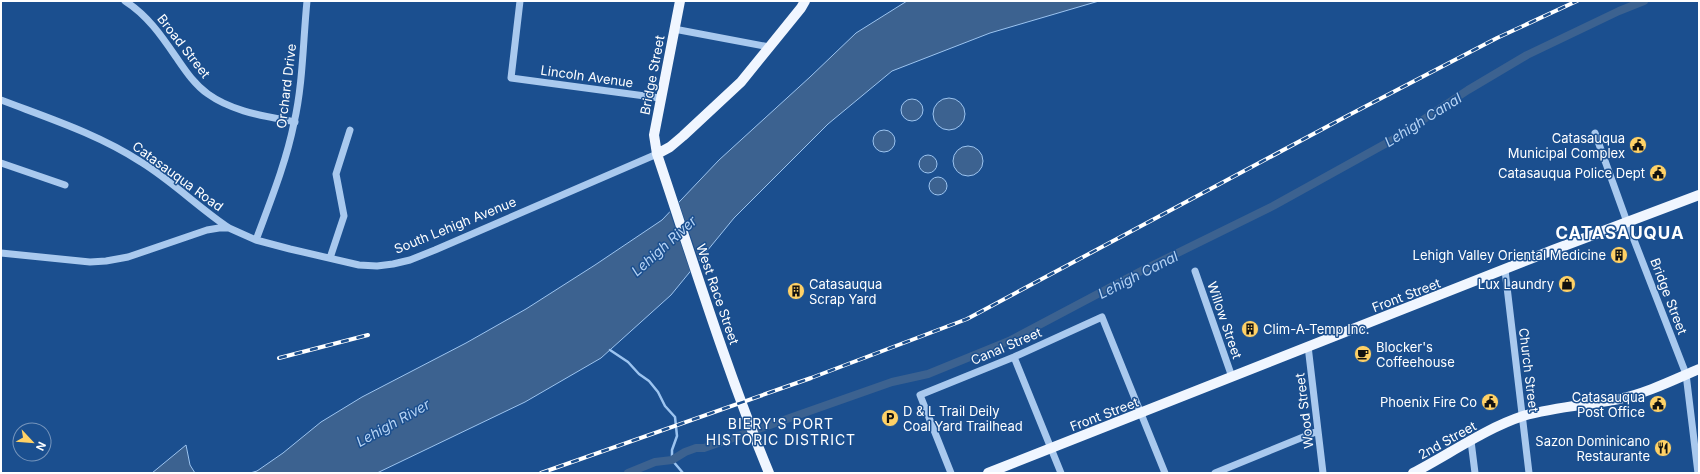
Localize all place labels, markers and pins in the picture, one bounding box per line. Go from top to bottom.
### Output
place label: Catasauqua Municipal Complex [1508,130,1625,161]
public building icon: Catasauqua Municipal Complex [1628,135,1648,155]
public building icon: Catasauqua Police Dept [1648,163,1668,183]
place label: Catasauqua Police Dept [1498,165,1645,181]
building icon: Lehigh Valley Oriental Medicine [1609,245,1629,265]
place label: Lehigh Valley Oriental Medicine [1413,247,1606,263]
shop icon: Lux Laundry [1557,274,1577,294]
place label: Catasauqua Scrap Yard [809,276,882,307]
place label: Lux Laundry [1478,276,1554,292]
building icon: Catasauqua Scrap Yard [786,281,806,301]
building icon: Clim-A-Temp Inc. [1240,319,1260,339]
place label: Clim-A-Temp Inc. [1263,321,1370,337]
place label: Blocker's Coffeehouse [1376,339,1455,370]
cafe icon: Blocker's Coffeehouse [1353,344,1373,364]
place label: Catasauqua Post Office [1572,389,1645,420]
public building icon: Phoenix Fire Co [1480,392,1500,412]
place label: Phoenix Fire Co [1380,394,1477,410]
public building icon: Catasauqua Post Office [1648,394,1668,414]
place label: D & L Trail Deily Coal Yard Trailhead [903,403,1023,434]
parking icon: D & L Trail Deily Coal Yard Trailhead [880,408,900,428]
place label: Sazon Dominicano Restaurante [1535,433,1650,464]
restaurant icon: Sazon Dominicano Restaurante [1653,438,1673,458]

